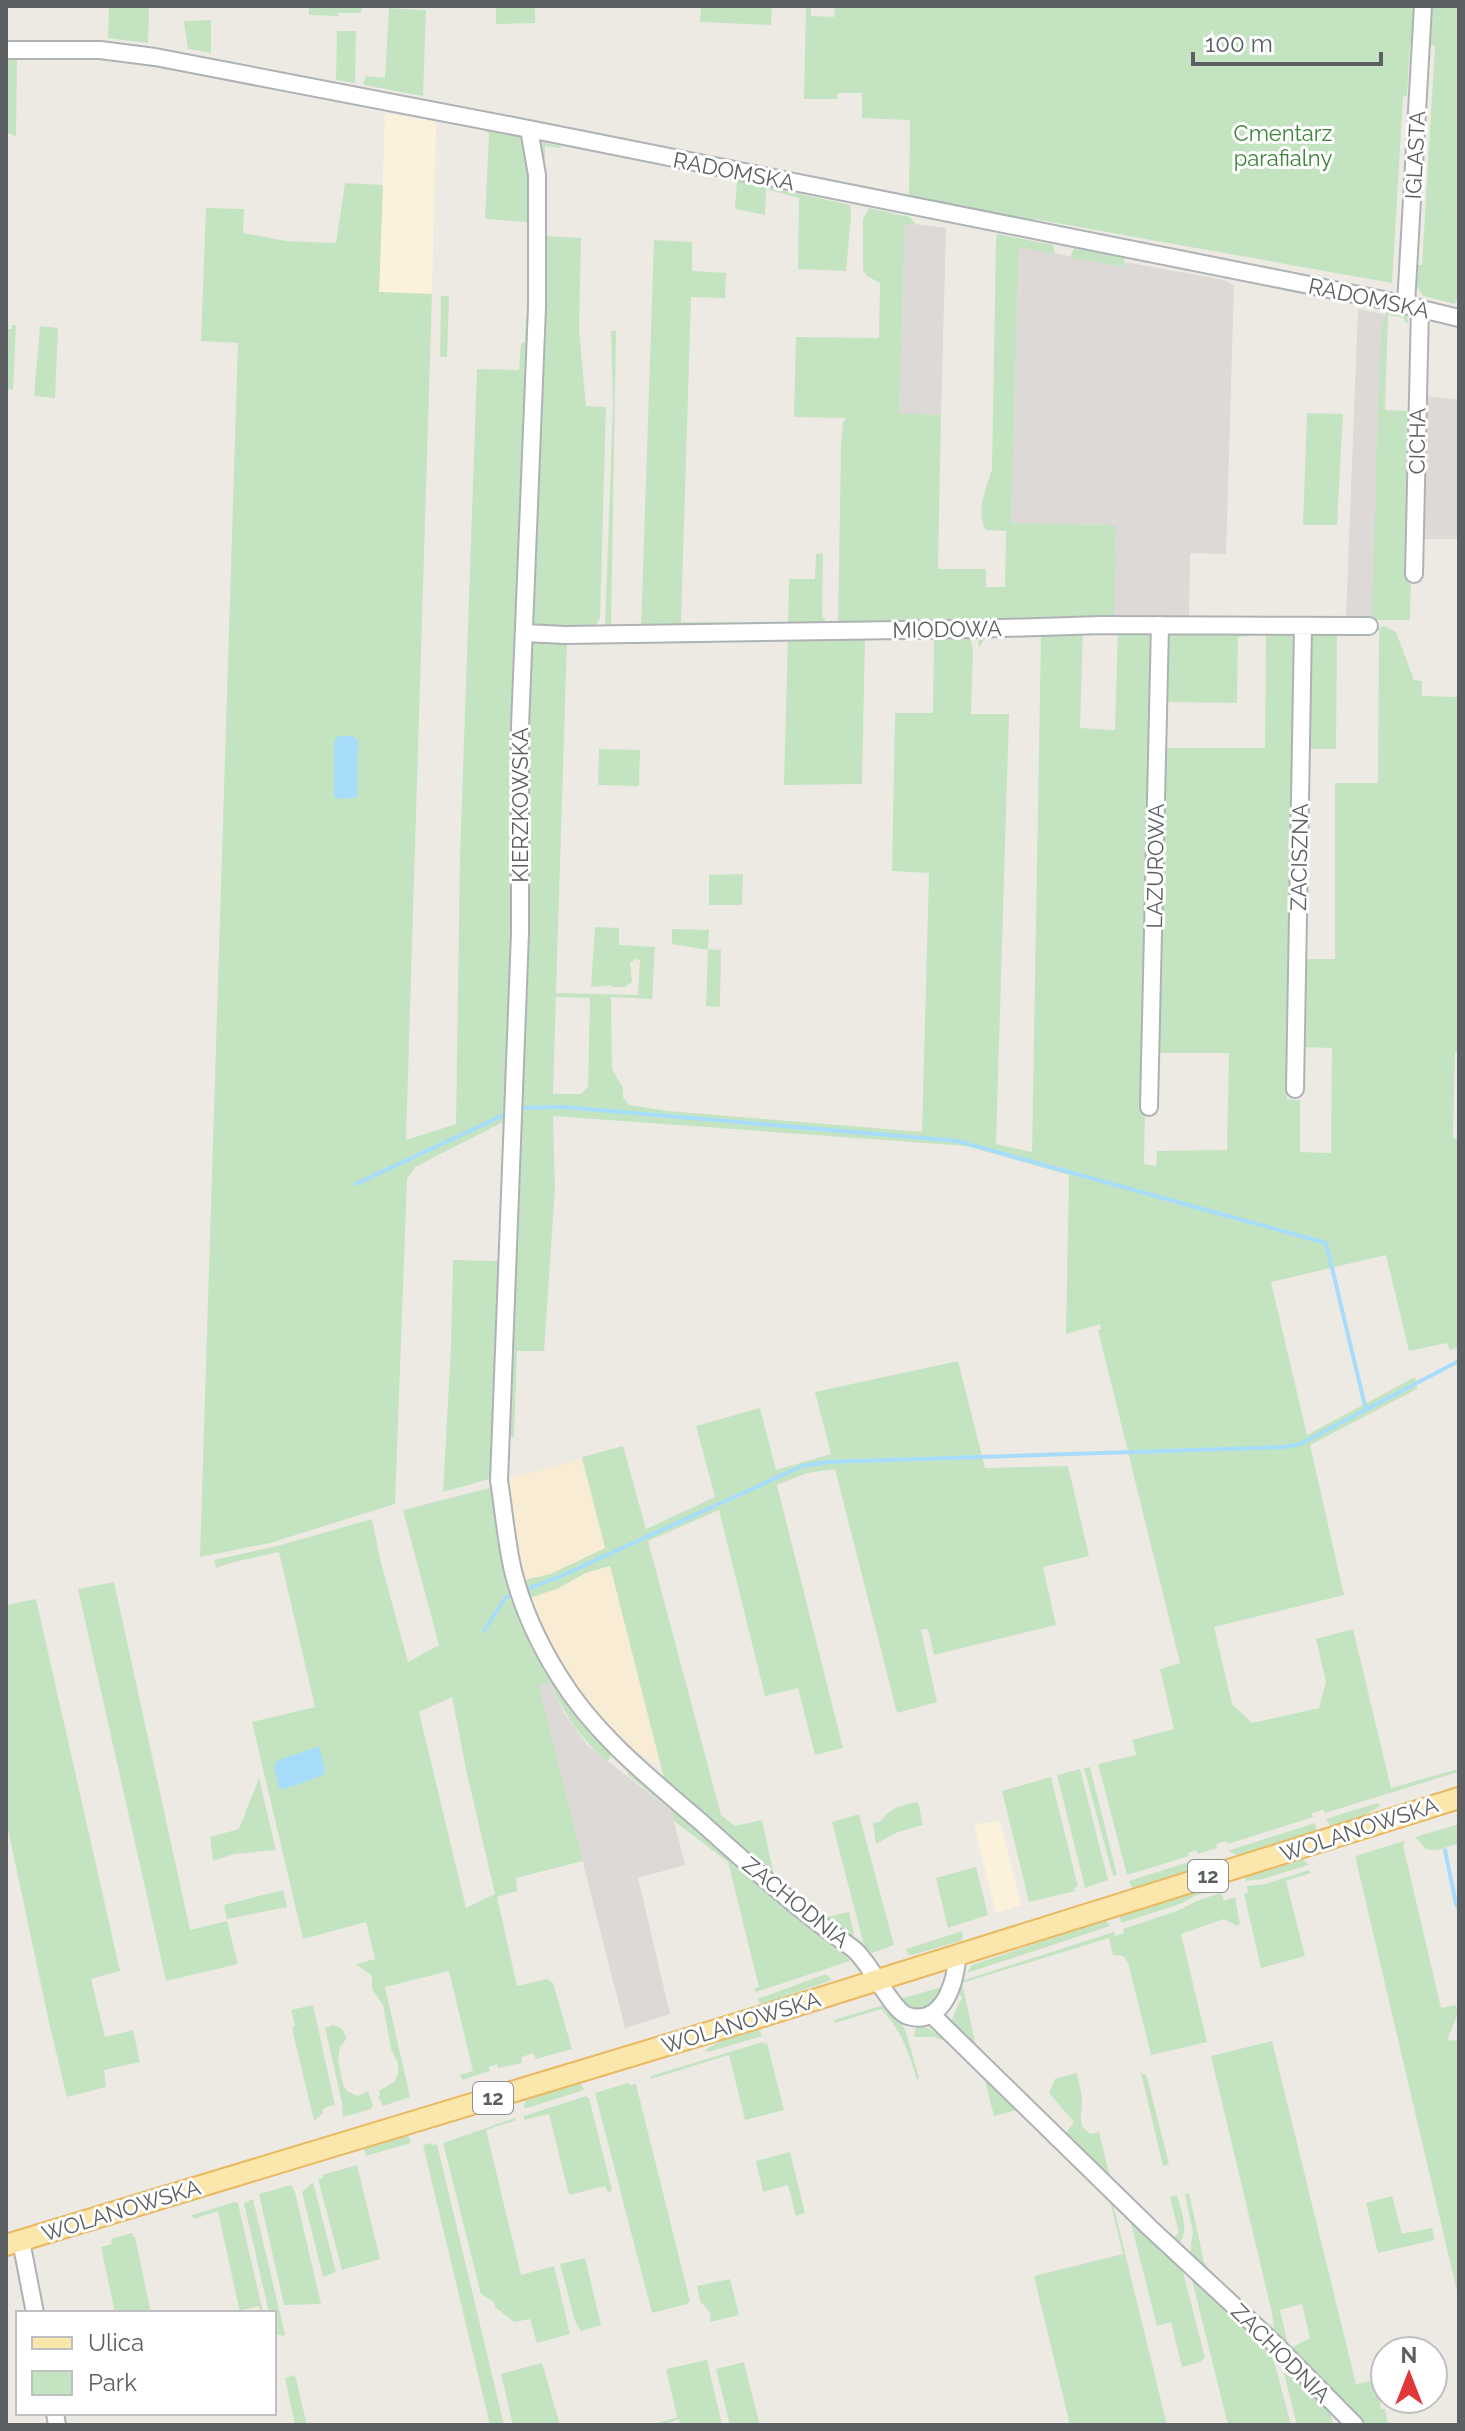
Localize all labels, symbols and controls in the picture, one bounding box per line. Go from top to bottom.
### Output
scale bar [1193,16,1381,66]
text: 100 m [1205,29,1273,58]
street label: IGLASTA [1400,110,1430,200]
park label: Cmentarz parafialny [1234,120,1333,171]
street label: RADOMSKA [671,146,797,196]
street label: RADOMSKA [1306,272,1432,324]
street label: CICHA [1403,407,1431,475]
street label: MIODOWA [892,615,1002,643]
street label: KIERZKOWSKA [507,727,533,883]
street label: LAZUROWA [1141,803,1169,929]
street label: ZACISZNA [1285,803,1313,911]
street label: WOLANOWSKA [1277,1791,1441,1867]
street label: ZACHODNIA [738,1851,854,1953]
road number: 12 [1188,1860,1228,1892]
street label: WOLANOWSKA [659,1985,824,2058]
road number: 12 [473,2082,513,2114]
street label: WOLANOWSKA [39,2173,204,2246]
street label: ZACHODNIA [1226,2298,1336,2408]
legend [16,2311,276,2415]
text: Ulica [88,2328,144,2357]
north arrow [1369,2335,1449,2415]
text: N [1401,2342,1417,2368]
text: Park [88,2368,137,2397]

